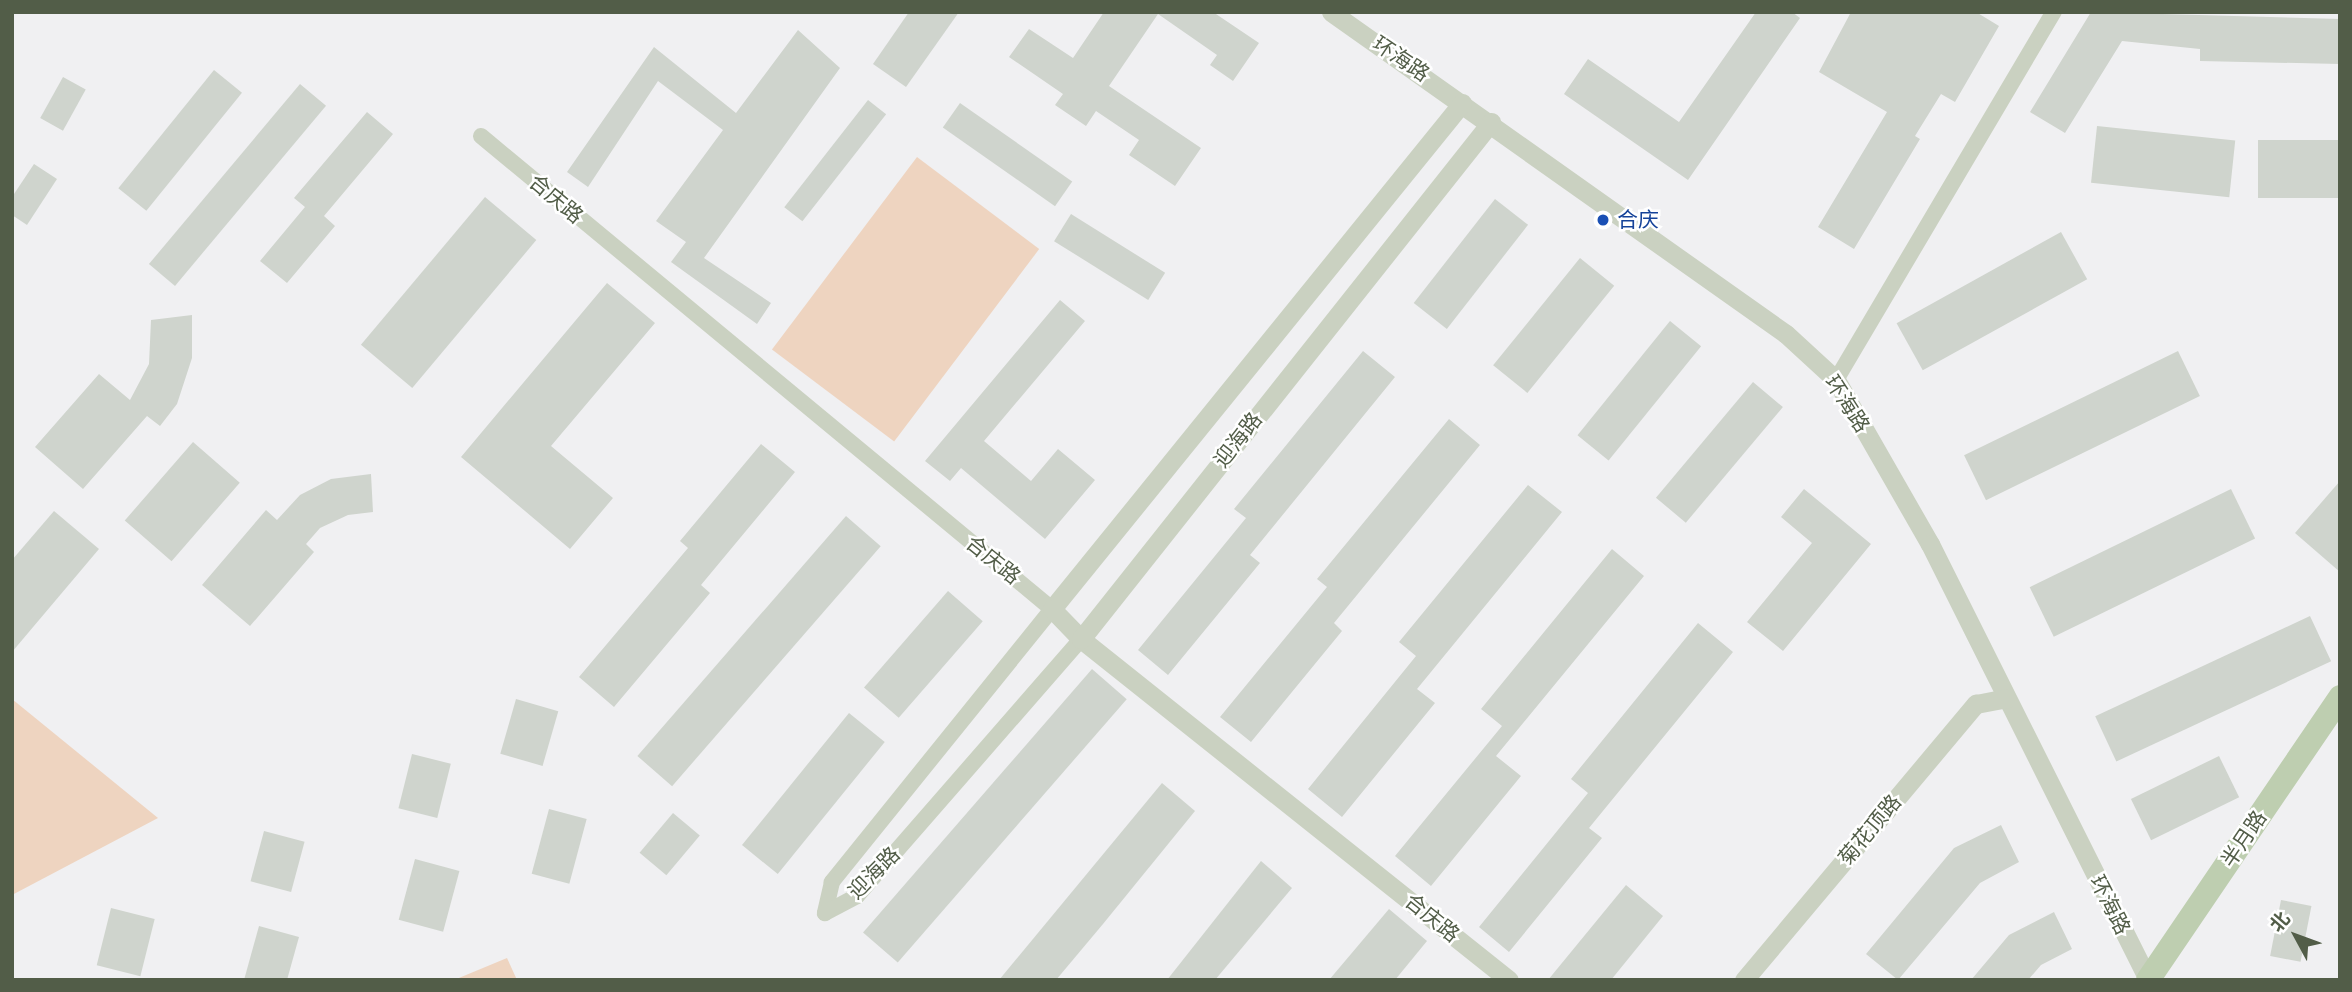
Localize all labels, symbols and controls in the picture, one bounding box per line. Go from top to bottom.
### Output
street label: 环海路 [1368,31,1434,87]
street label: 合庆路 [524,169,588,229]
place label: 合庆 [1617,207,1659,233]
marker: 合庆 [1595,212,1611,228]
street label: 环海路 [1819,371,1875,437]
street label: 迎海路 [1209,407,1267,473]
street label: 合庆路 [961,530,1025,590]
street label: 菊花顶路 [1833,790,1907,870]
street label: 半月路 [2216,806,2272,872]
street label: 迎海路 [843,842,905,904]
street label: 环海路 [2084,871,2136,939]
street label: 合庆路 [1400,888,1464,948]
north arrow [2261,901,2331,971]
text: 北 [2266,908,2294,936]

